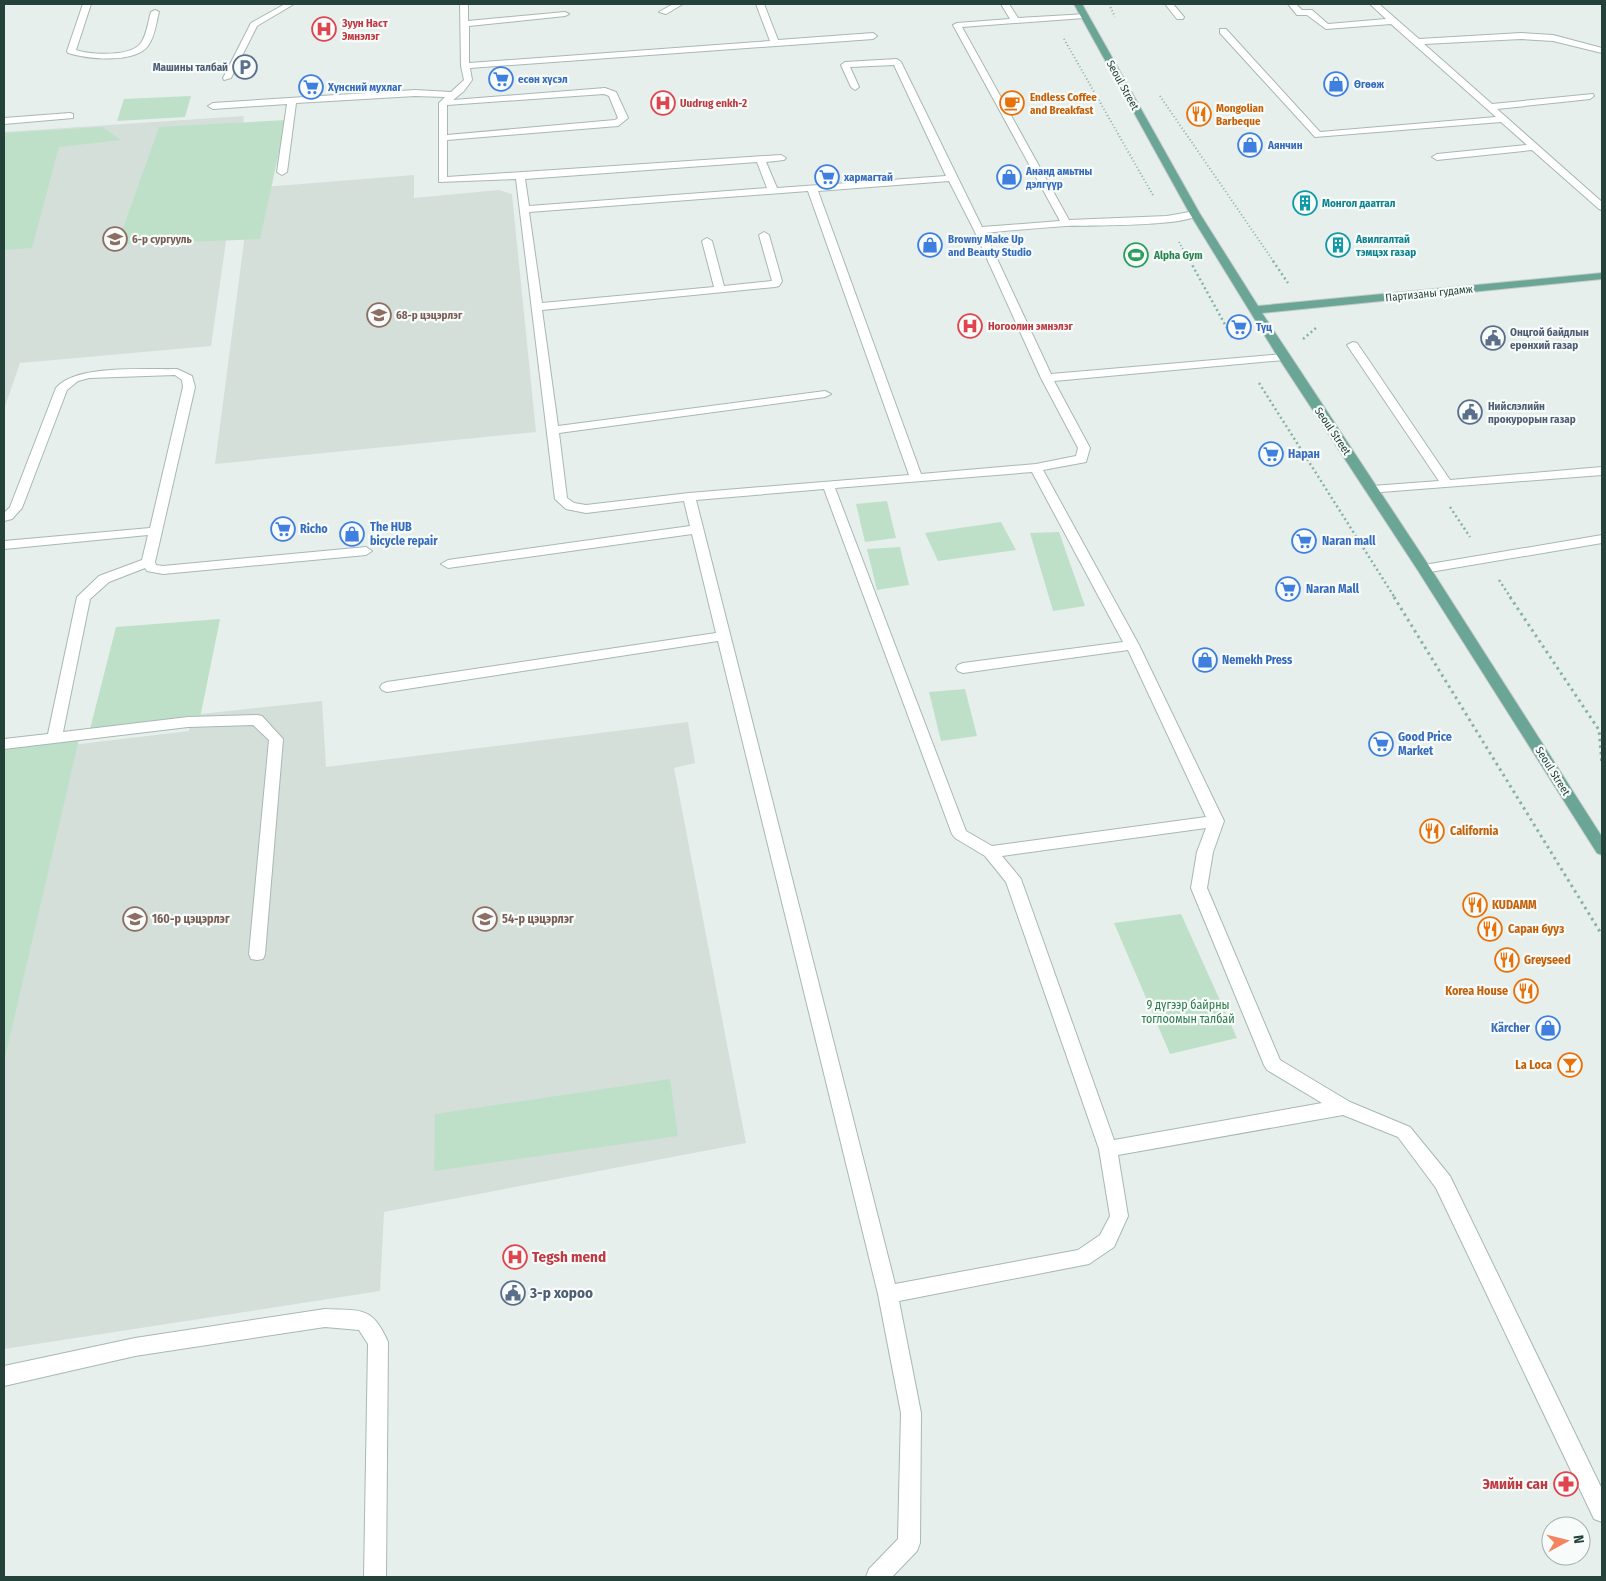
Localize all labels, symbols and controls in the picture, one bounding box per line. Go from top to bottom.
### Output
hospital icon: Зуун Наст Эмнэлэг [311,16,337,42]
place label: Зуун Наст Эмнэлэг [341,17,388,43]
parking icon: Машины талбай [232,54,258,80]
street label: Seoul Street [1104,58,1142,113]
place label: Машины талбай [153,61,228,74]
supermarket icon: есөн хүсэл [488,66,514,92]
shop icon: Өгөөж [1323,71,1349,97]
place label: есөн хүсэл [518,73,568,86]
supermarket icon: Хүнсний мухлаг [298,74,324,100]
place label: Өгөөж [1354,78,1385,91]
place label: Хүнсний мухлаг [327,81,403,94]
hospital icon: Uudrug enkh-2 [650,90,676,116]
cafe icon: Endless Coffee and Breakfast [999,90,1025,116]
place label: Endless Coffee and Breakfast [1030,91,1097,117]
place label: Uudrug enkh-2 [680,97,747,110]
restaurant icon: Mongolian Barbeque [1186,101,1212,127]
place label: Mongolian Barbeque [1216,102,1264,128]
shop icon: Аянчин [1237,132,1263,158]
place label: Аянчин [1267,139,1303,152]
supermarket icon: хармагтай [814,164,840,190]
shop icon: Ананд амьтны дэлгүүр [996,164,1022,190]
place label: Ананд амьтны дэлгүүр [1025,165,1093,191]
place label: хармагтай [843,171,893,184]
building icon: Монгол даатгал [1292,190,1318,216]
place label: Монгол даатгал [1322,197,1396,210]
school or university icon: 6-р сургууль [102,226,128,252]
shop icon: Browny Make Up and Beauty Studio [917,232,943,258]
building icon: Авилгалтай тэмцэх газар [1325,232,1351,258]
place label: 6-р сургууль [132,233,192,246]
place label: Browny Make Up and Beauty Studio [948,233,1032,259]
place label: Авилгалтай тэмцэх газар [1355,233,1416,259]
sports icon: Alpha Gym [1123,242,1149,268]
place label: Alpha Gym [1153,249,1203,262]
street label: Партизаны гудамж [1385,282,1473,305]
school or university icon: 68-р цэцэрлэг [366,302,392,328]
place label: 68-р цэцэрлэг [396,309,463,322]
hospital icon: Ногоолин эмнэлэг [957,313,983,339]
supermarket icon: Түц [1226,314,1252,340]
place label: Ногоолин эмнэлэг [988,320,1074,333]
place label: Түц [1256,321,1272,334]
public building icon: Онцгой байдлын ерөнхий газар [1480,325,1506,351]
place label: Онцгой байдлын ерөнхий газар [1510,326,1589,352]
public building icon: Нийслэлийн прокурорын газар [1457,399,1483,425]
place label: Нийслэлийн прокурорын газар [1488,400,1576,426]
street label: Seoul Street [1312,405,1354,458]
supermarket icon: Наран [1258,441,1284,467]
place label: Наран [1288,447,1320,461]
supermarket icon: Richo [270,516,296,542]
place label: The HUB bicycle repair [370,520,438,548]
shop icon: The HUB bicycle repair [339,521,365,547]
place label: Richo [300,522,328,536]
supermarket icon: Naran mall [1291,528,1317,554]
place label: Naran mall [1322,534,1376,548]
supermarket icon: Naran Mall [1275,576,1301,602]
place label: Naran Mall [1306,582,1360,596]
shop icon: Nemekh Press [1192,647,1218,673]
place label: Nemekh Press [1222,653,1293,667]
place label: Good Price Market [1398,730,1452,758]
supermarket icon: Good Price Market [1368,731,1394,757]
street label: Seoul Street [1532,745,1573,798]
restaurant icon: California [1419,818,1445,844]
place label: California [1450,824,1498,838]
restaurant icon: KUDAMM [1462,892,1488,918]
place label: KUDAMM [1492,898,1537,912]
school or university icon: 160-р цэцэрлэг [122,906,148,932]
school or university icon: 54-р цэцэрлэг [472,906,498,932]
place label: 160-р цэцэрлэг [152,912,230,926]
place label: 54-р цэцэрлэг [502,912,574,926]
restaurant icon: Саран бууз [1477,916,1503,942]
place label: Саран бууз [1508,922,1565,936]
restaurant icon: Greyseed [1494,947,1520,973]
place label: Greyseed [1524,953,1571,967]
restaurant icon: Korea House [1513,978,1539,1004]
place label: Korea House [1445,984,1508,998]
park label: 9 дүгээр байрны тоглоомын талбай [1141,998,1235,1026]
shop icon: Kärcher [1535,1015,1561,1041]
place label: Kärcher [1491,1021,1531,1035]
bar icon: La Loca [1557,1052,1583,1078]
place label: La Loca [1515,1058,1552,1072]
hospital icon: Tegsh mend [502,1244,528,1270]
place label: Tegsh mend [532,1248,606,1266]
public building icon: 3-р хороо [500,1280,526,1306]
place label: 3-р хороо [529,1284,593,1302]
pharmacy icon: Эмийн сан [1553,1471,1579,1497]
place label: Эмийн сан [1482,1475,1548,1493]
north arrow [1541,1516,1591,1566]
text: N [1569,1534,1587,1545]

